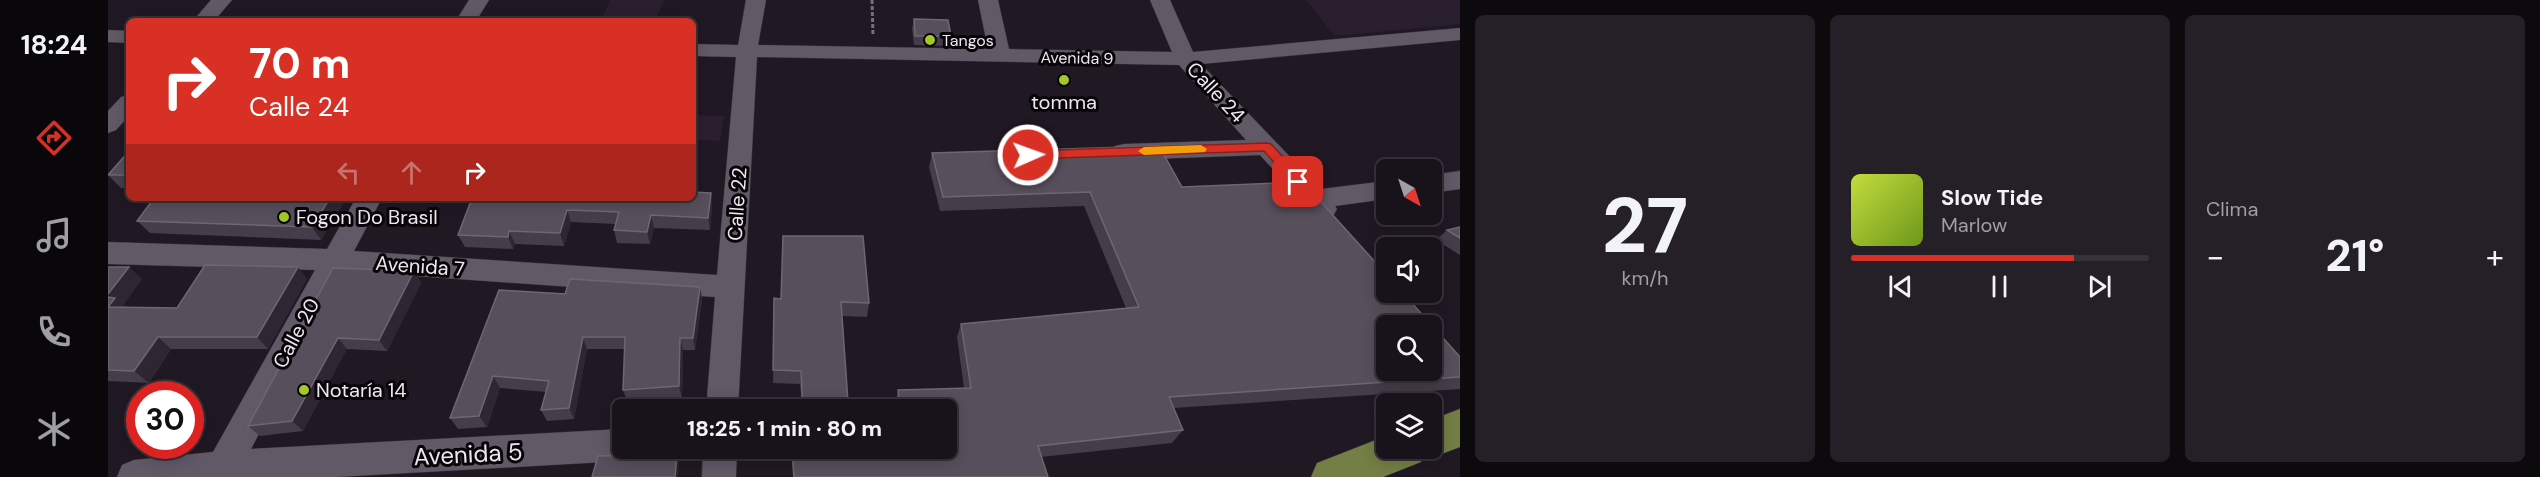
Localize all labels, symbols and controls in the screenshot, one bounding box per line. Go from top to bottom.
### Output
text: 18:24 [21,27,87,62]
place label: Tangos [942,30,994,51]
marker: Tangos [923,33,937,47]
text: 70 m [249,36,350,91]
icon: right [150,42,228,120]
street label: Avenida 9 [1040,47,1114,69]
street label: Calle 24 [1181,56,1251,128]
marker: tomma [1057,73,1071,87]
text: Calle 24 [249,89,349,124]
place label: tomma [1031,89,1097,115]
icon: directions [33,117,75,159]
position arrow [996,123,1060,187]
icon: left [332,156,365,189]
icon: ahead [395,156,428,189]
icon: right [458,156,491,189]
pin [1272,156,1323,207]
north arrow [1376,159,1442,225]
map controls [1376,159,1442,459]
icon: arrive [1281,165,1314,198]
street label: Calle 22 [721,166,753,242]
text: 27 [1602,175,1688,276]
text: Slow Tide [1941,183,2043,212]
text: Clima [2206,196,2258,222]
place label: Fogon Do Brasil [296,204,438,230]
marker: Fogon Do Brasil [277,210,291,224]
text: Marlow [1941,212,2007,238]
icon: music [33,214,75,256]
text: 21° [2325,226,2385,285]
text: − [2206,235,2224,278]
text: + [2486,235,2504,278]
button: sound [1376,237,1442,303]
street label: Avenida 7 [375,250,465,282]
text: km/h [1621,265,1669,291]
icon: previous [1884,270,1917,303]
icon: pause [1983,270,2016,303]
icon: next [2083,270,2116,303]
street label: Calle 20 [267,293,325,373]
icon: phone [33,311,75,353]
button: search [1376,315,1442,381]
place label: Notaría 14 [316,377,406,403]
speed limit sign: 30 [126,381,204,459]
marker: Notaría 14 [297,383,311,397]
button: layers [1376,393,1442,459]
icon: climate [33,408,75,450]
text: 18:25 · 1 min · 80 m [687,414,882,443]
street label: Avenida 5 [413,436,523,472]

